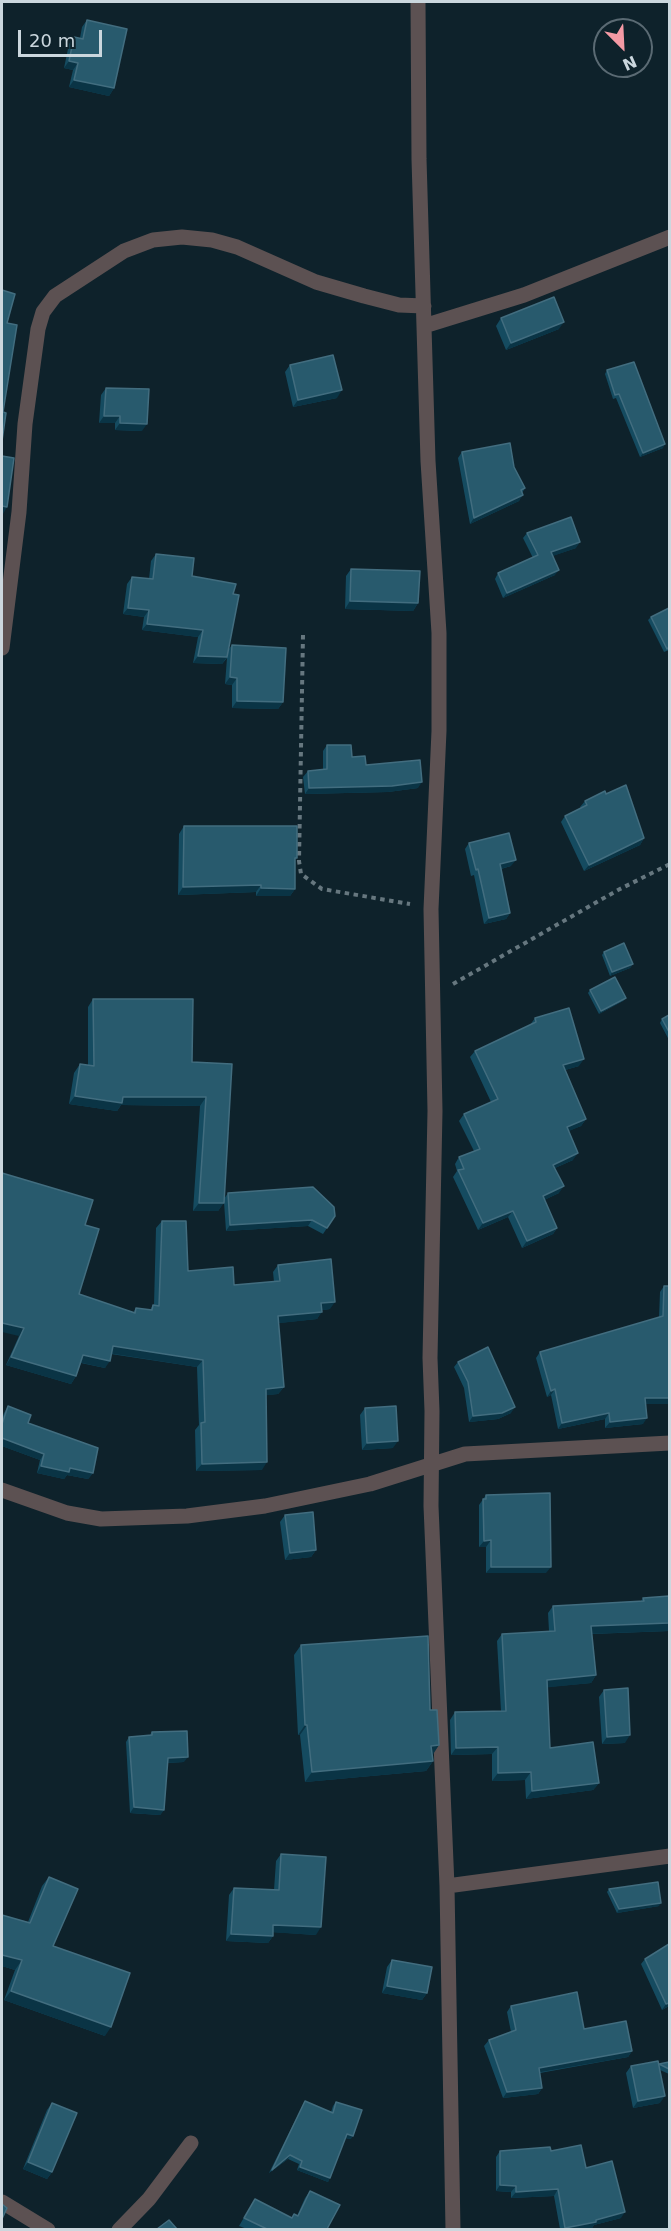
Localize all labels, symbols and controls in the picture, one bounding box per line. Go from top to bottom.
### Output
scale bar [21,18,105,56]
north arrow [593,18,653,78]
text: 20 m [29,30,75,51]
text: N [620,52,640,74]

